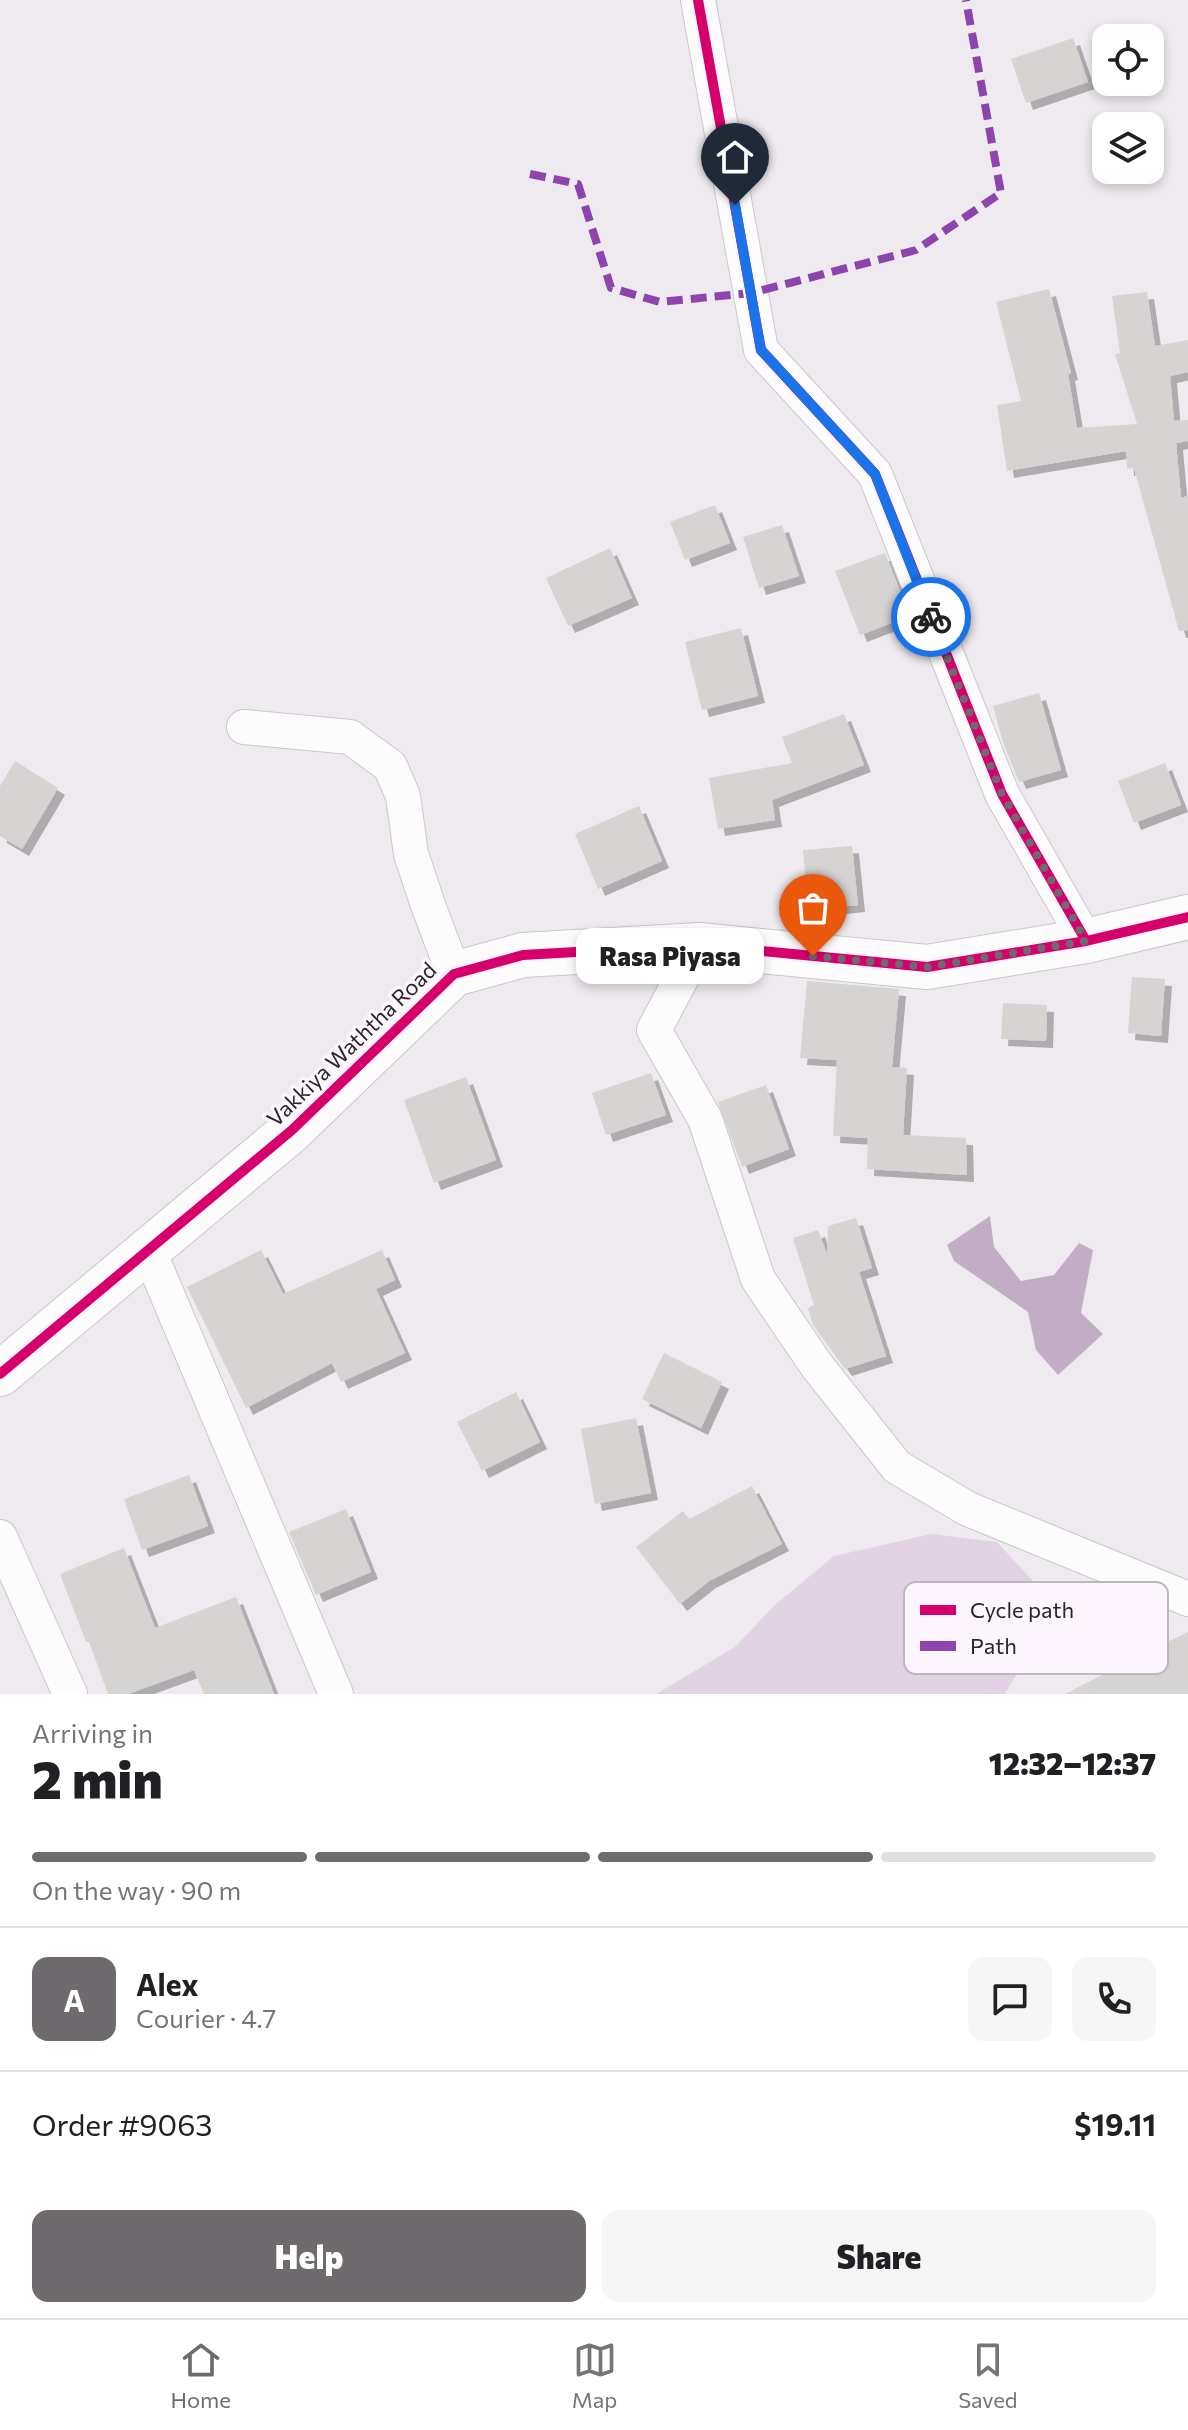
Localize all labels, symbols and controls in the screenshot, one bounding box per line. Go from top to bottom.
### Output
map controls [1092,24,1164,184]
button: locate [1092,24,1164,96]
button: layers [1092,112,1164,184]
pin [701,123,769,205]
icon: home [713,135,757,179]
courier [891,577,971,657]
icon: bike [909,595,953,639]
pin [779,874,847,956]
icon: bag [791,886,835,930]
callout: Rasa Piyasa [577,928,765,984]
text: Rasa Piyasa [599,940,741,971]
street label: Vakkiya Waththa Road [261,956,441,1132]
legend [904,1582,1168,1674]
text: Cycle path [970,1596,1074,1623]
text: Path [970,1632,1017,1659]
text: Arriving in [32,1717,153,1748]
text: 12:32–12:37 [989,1744,1156,1781]
text: 2 min [32,1746,163,1810]
text: On the way · 90 m [32,1874,241,1905]
button: chat [968,1957,1052,2041]
button: phone [1072,1957,1156,2041]
text: Alex [136,1965,199,2002]
text: A [63,1981,85,2018]
text: Courier · 4.7 [136,2002,276,2033]
text: Order #9063 [32,2105,212,2142]
text: $19.11 [1074,2105,1156,2142]
button: Help [32,2210,586,2302]
button: Share [602,2210,1156,2302]
tab: Home [170,2338,231,2413]
tab: Map [572,2338,617,2413]
tab: Saved [958,2338,1018,2413]

